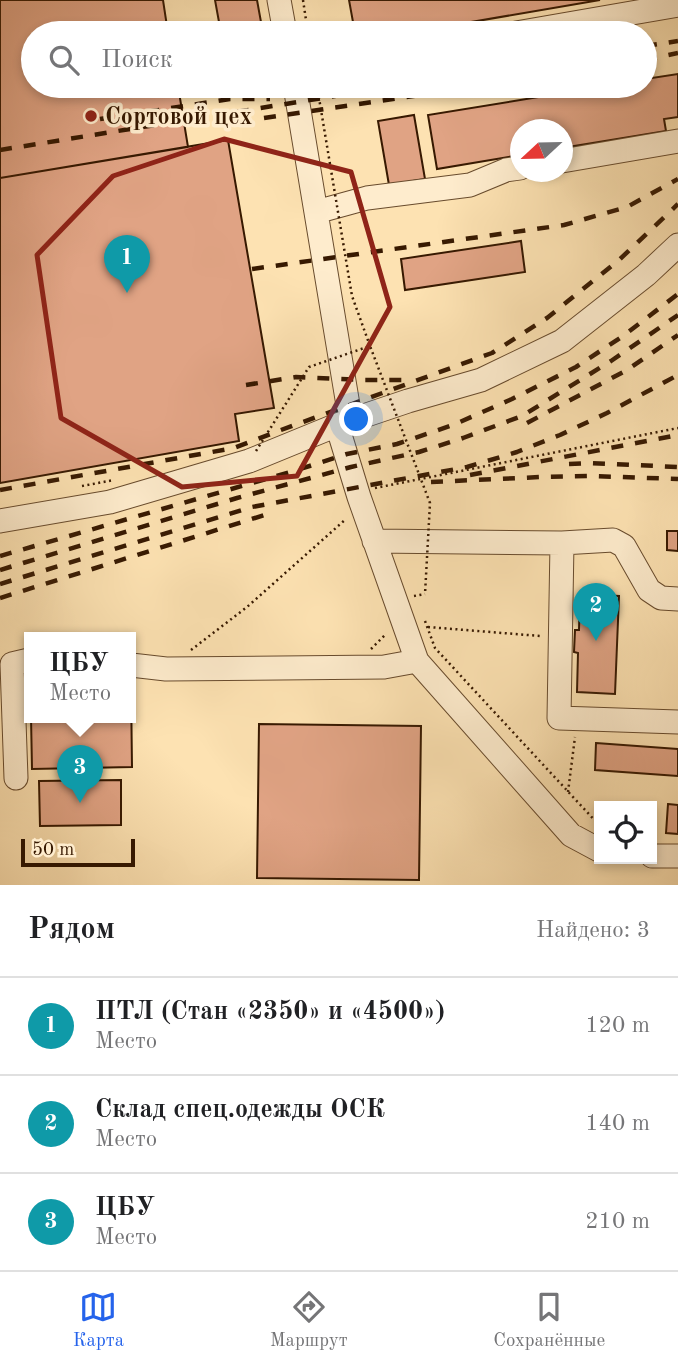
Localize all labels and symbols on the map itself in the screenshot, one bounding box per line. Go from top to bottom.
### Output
place label: Сортовой цех [105,106,252,130]
marker: Сортовой цех [83,108,99,124]
north arrow [510,119,573,182]
pin: 1 [104,235,150,293]
your location [339,402,373,436]
pin: 2 [573,583,619,641]
pin: 3 [57,745,103,803]
scale bar [21,836,135,868]

